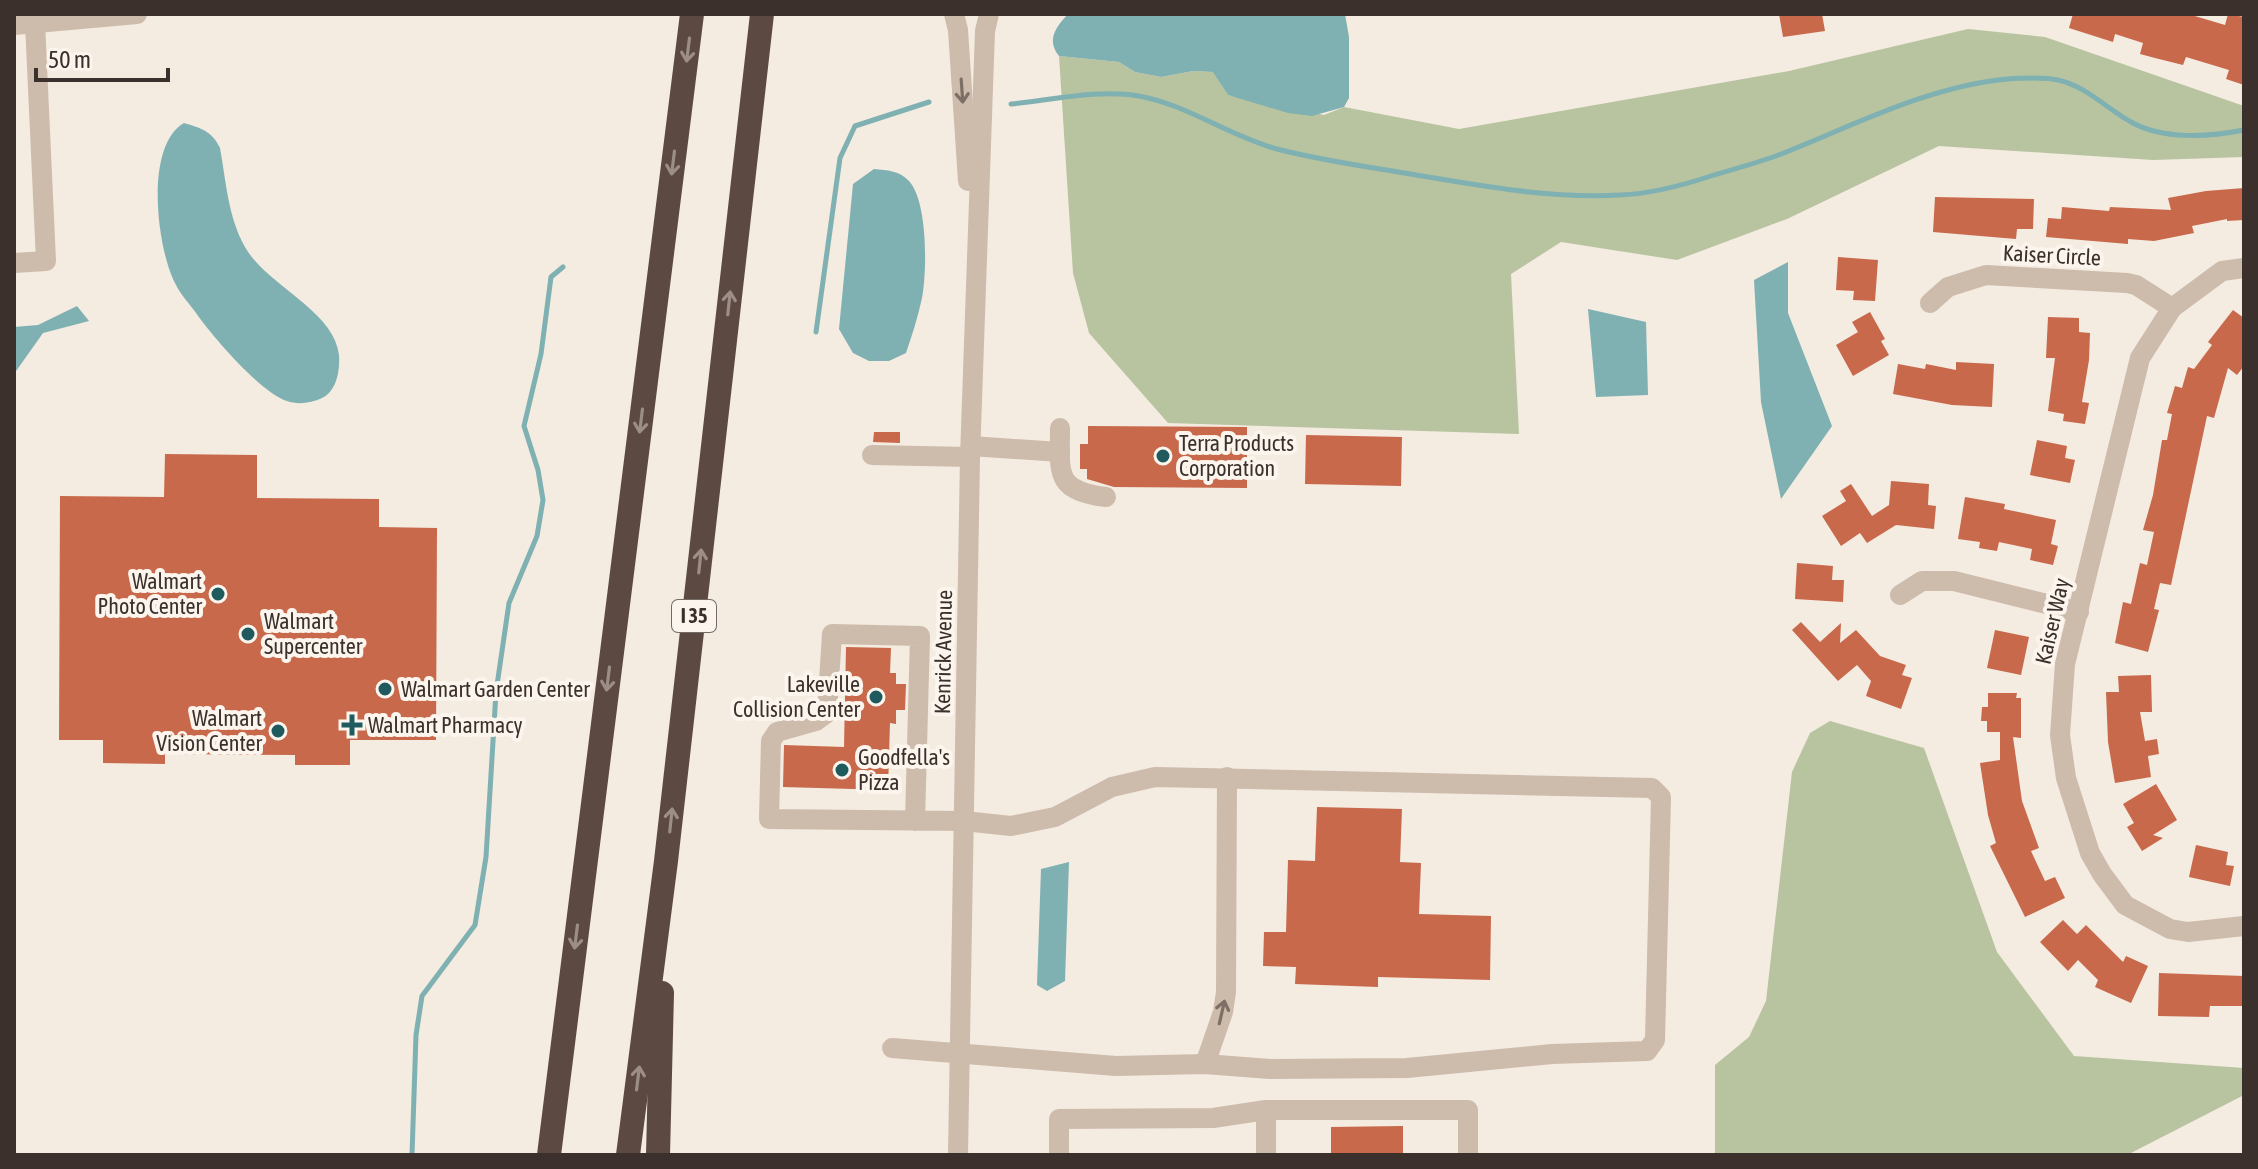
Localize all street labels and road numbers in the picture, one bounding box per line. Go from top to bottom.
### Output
street label: Kaiser Circle [2002,239,2102,271]
street label: Kaiser Way [2029,575,2075,667]
street label: Kenrick Avenue [929,590,957,714]
road number: I 35 [672,600,716,632]

